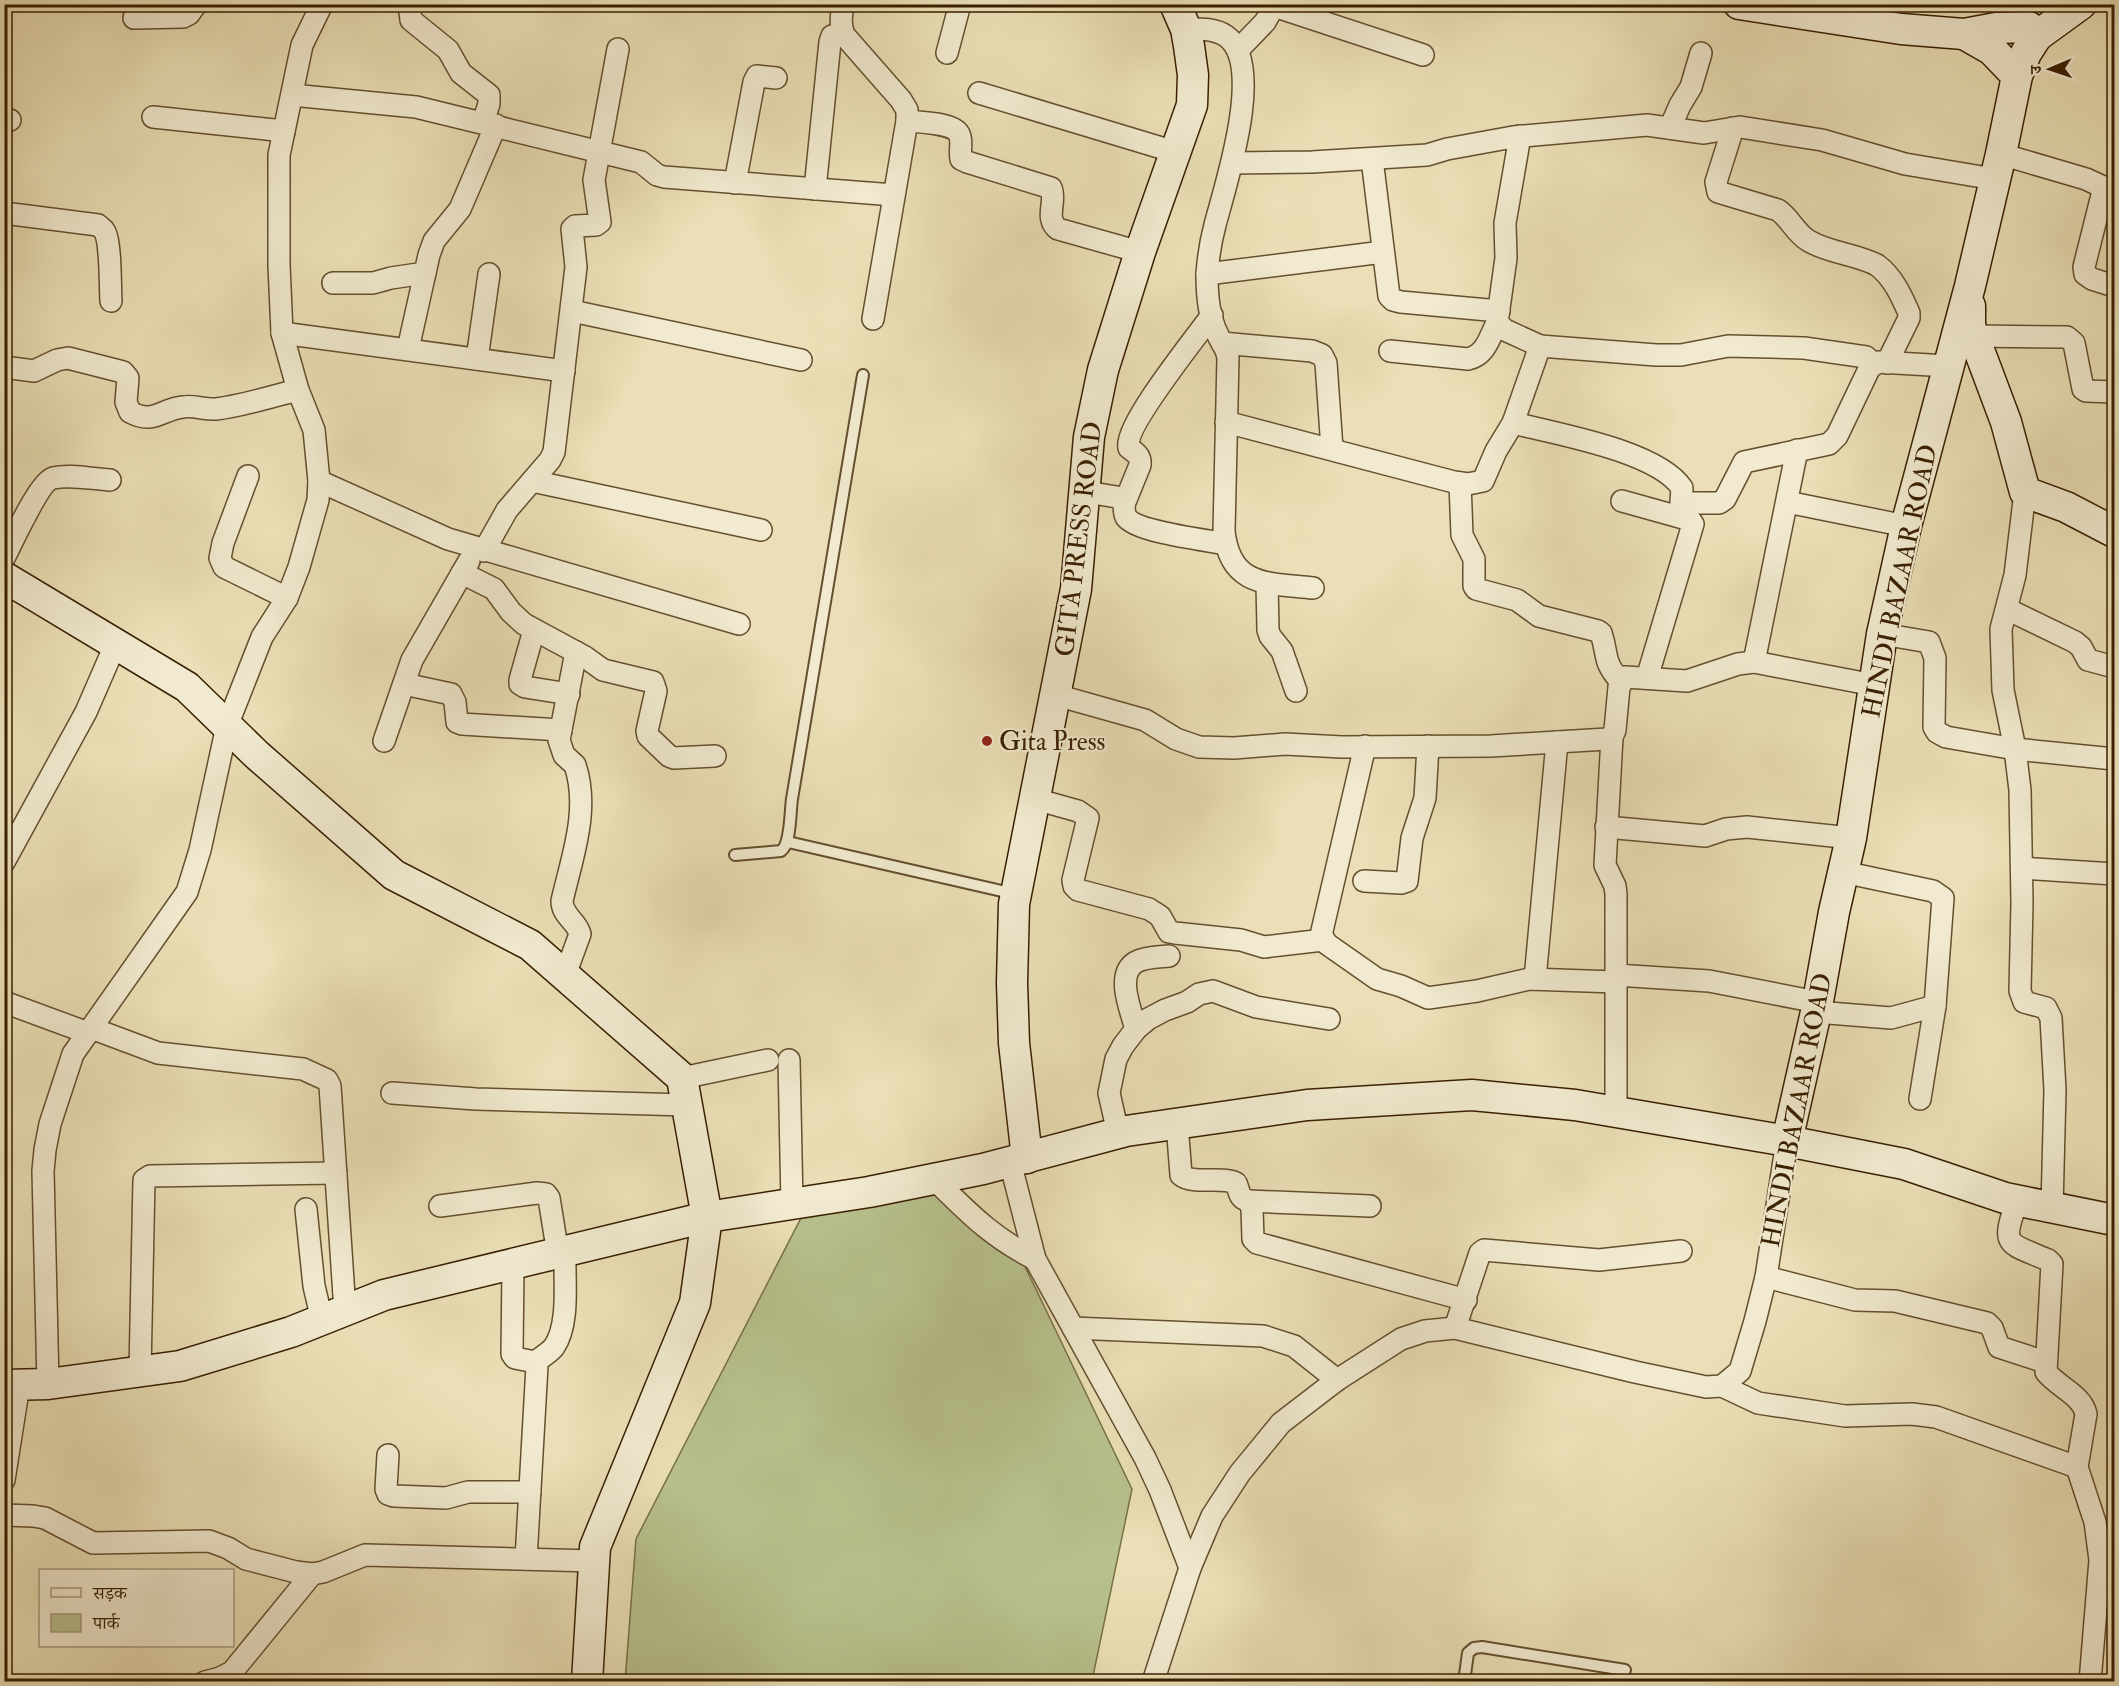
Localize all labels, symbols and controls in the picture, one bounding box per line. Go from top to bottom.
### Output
north arrow [2020,39,2080,99]
text: उ [2026,63,2046,75]
street label: GITA PRESS ROAD [1049,420,1109,658]
street label: HINDI BAZAAR ROAD [1855,442,1945,721]
place label: Gita Press [999,726,1106,758]
marker: Gita Press [980,734,994,748]
street label: HINDI BAZAAR ROAD [1755,970,1839,1250]
legend [39,1569,234,1647]
text: सड़क [92,1582,128,1605]
text: पार्क [92,1612,121,1635]

